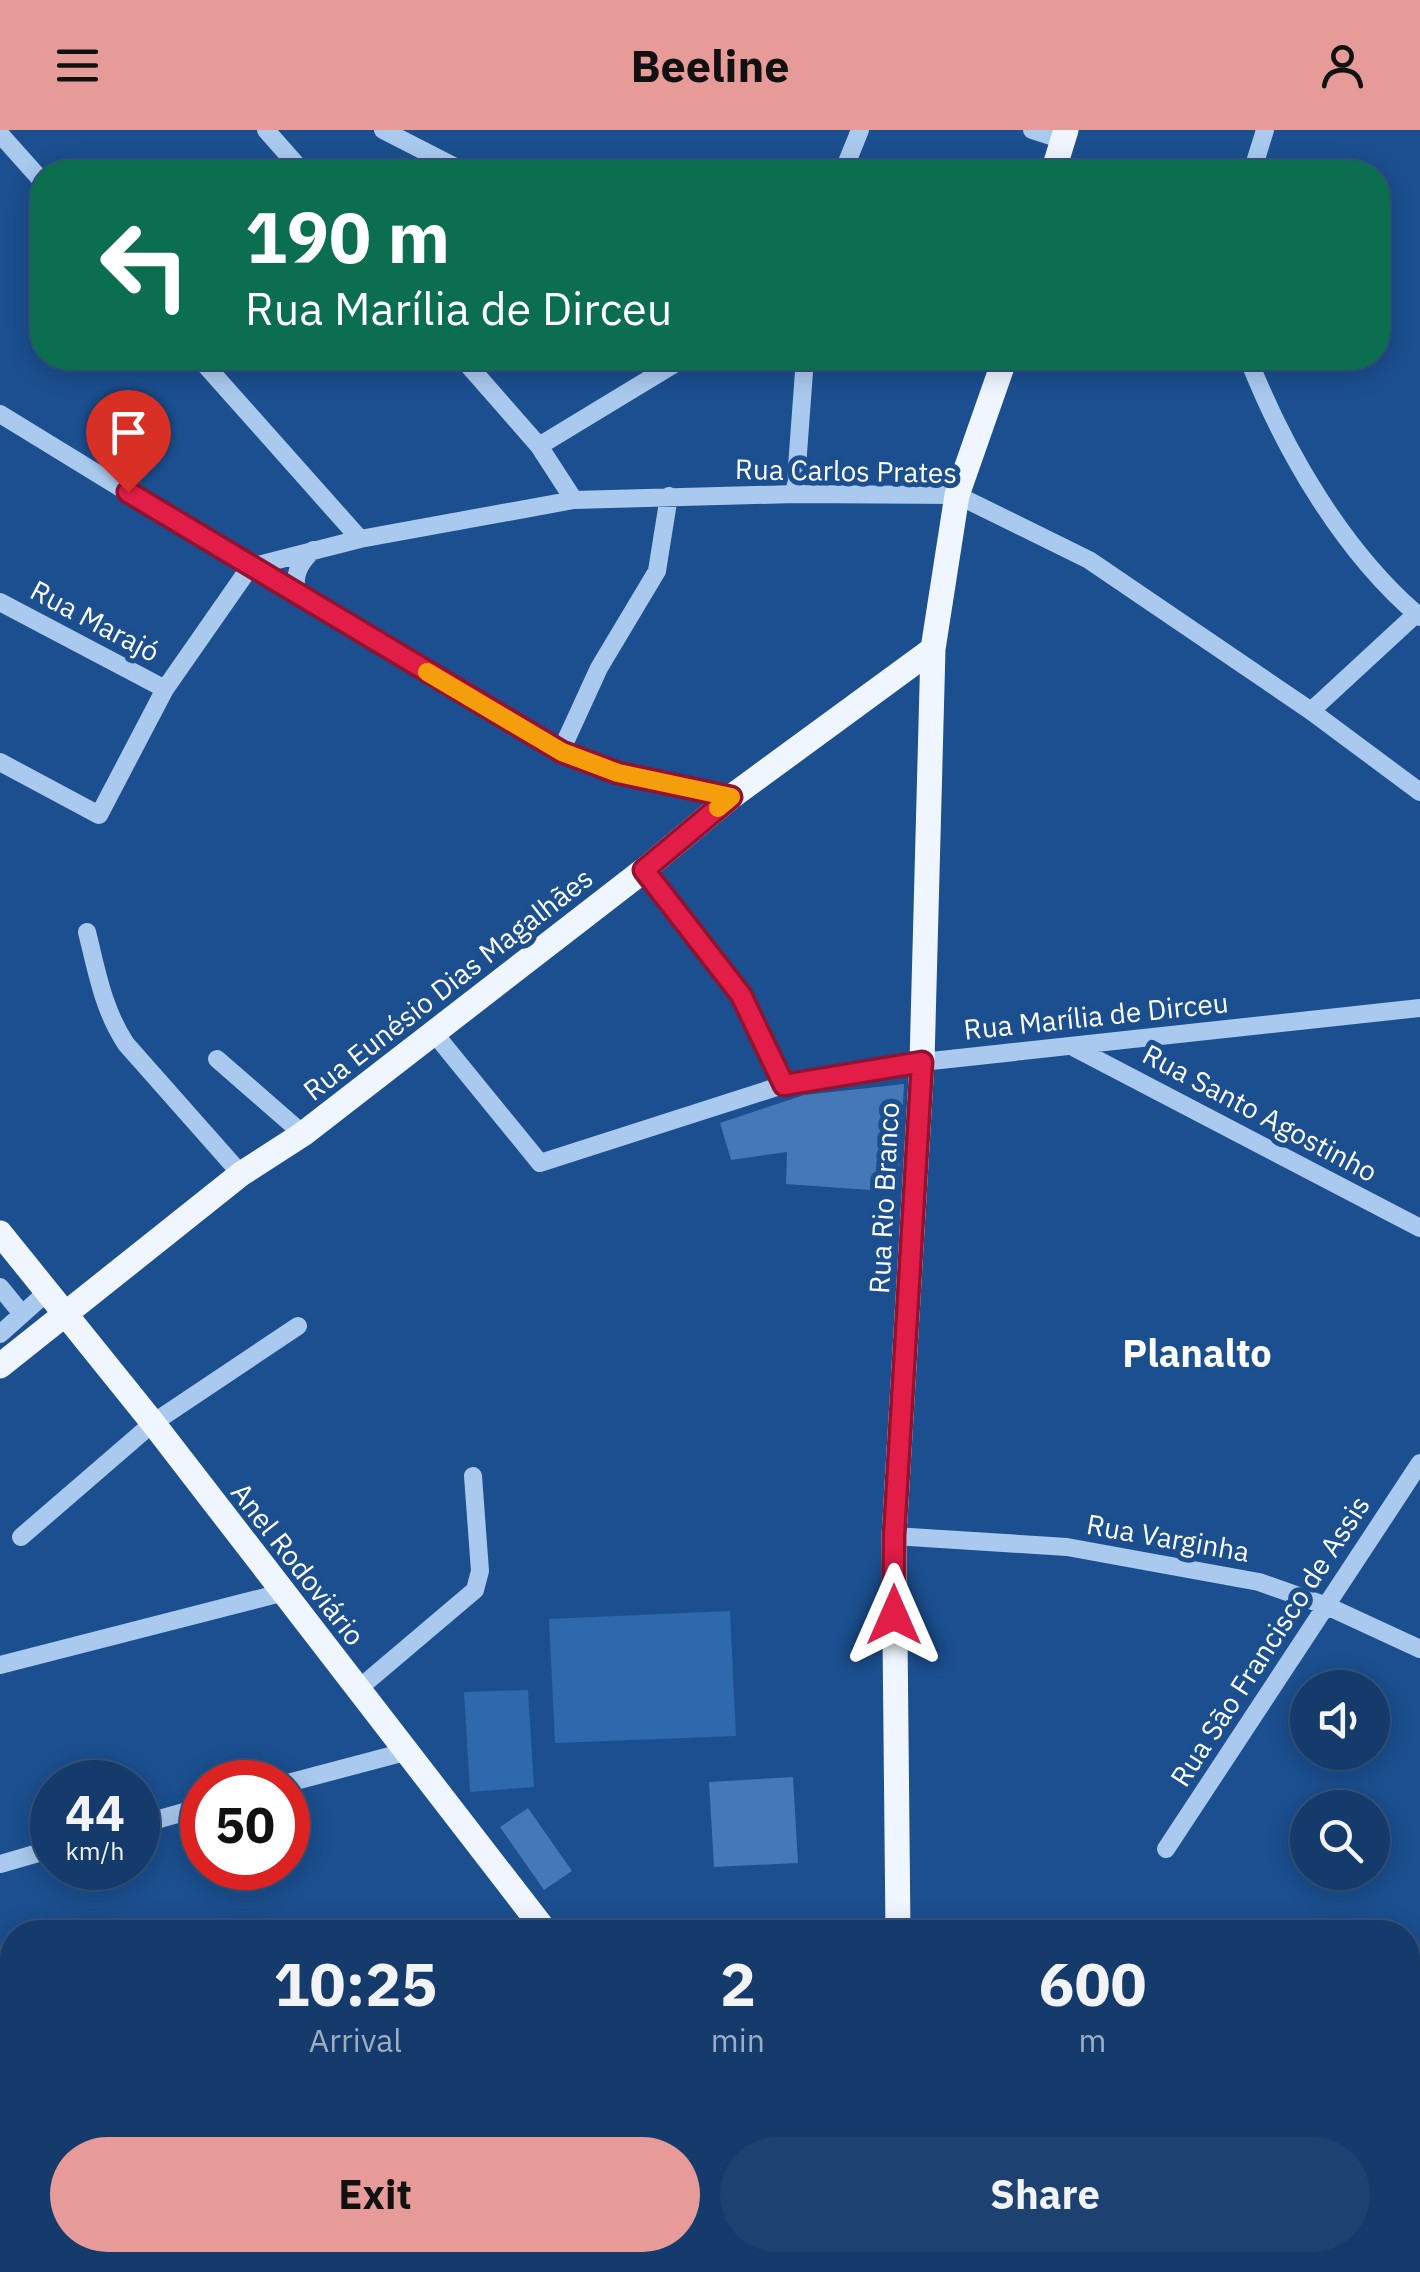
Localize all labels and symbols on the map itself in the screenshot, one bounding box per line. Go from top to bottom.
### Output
pin [86,390,171,493]
street label: Rua Carlos Prates [735,450,957,491]
street label: Rua Marajó [24,571,166,670]
street label: Rua Eunésio Dias Magalhães [295,859,600,1108]
street label: Rua Marília de Dirceu [962,983,1230,1048]
street label: Rua Santo Agostinho [1137,1035,1384,1190]
street label: Rua Rio Branco [860,1101,907,1295]
district label: Planalto [1122,1328,1272,1377]
street label: Anel Rodoviário [223,1475,374,1653]
street label: Rua São Francisco de Assis [1162,1488,1378,1793]
street label: Rua Varginha [1084,1505,1252,1570]
position arrow [842,1563,946,1667]
speed limit sign: 50 [180,1760,310,1890]

